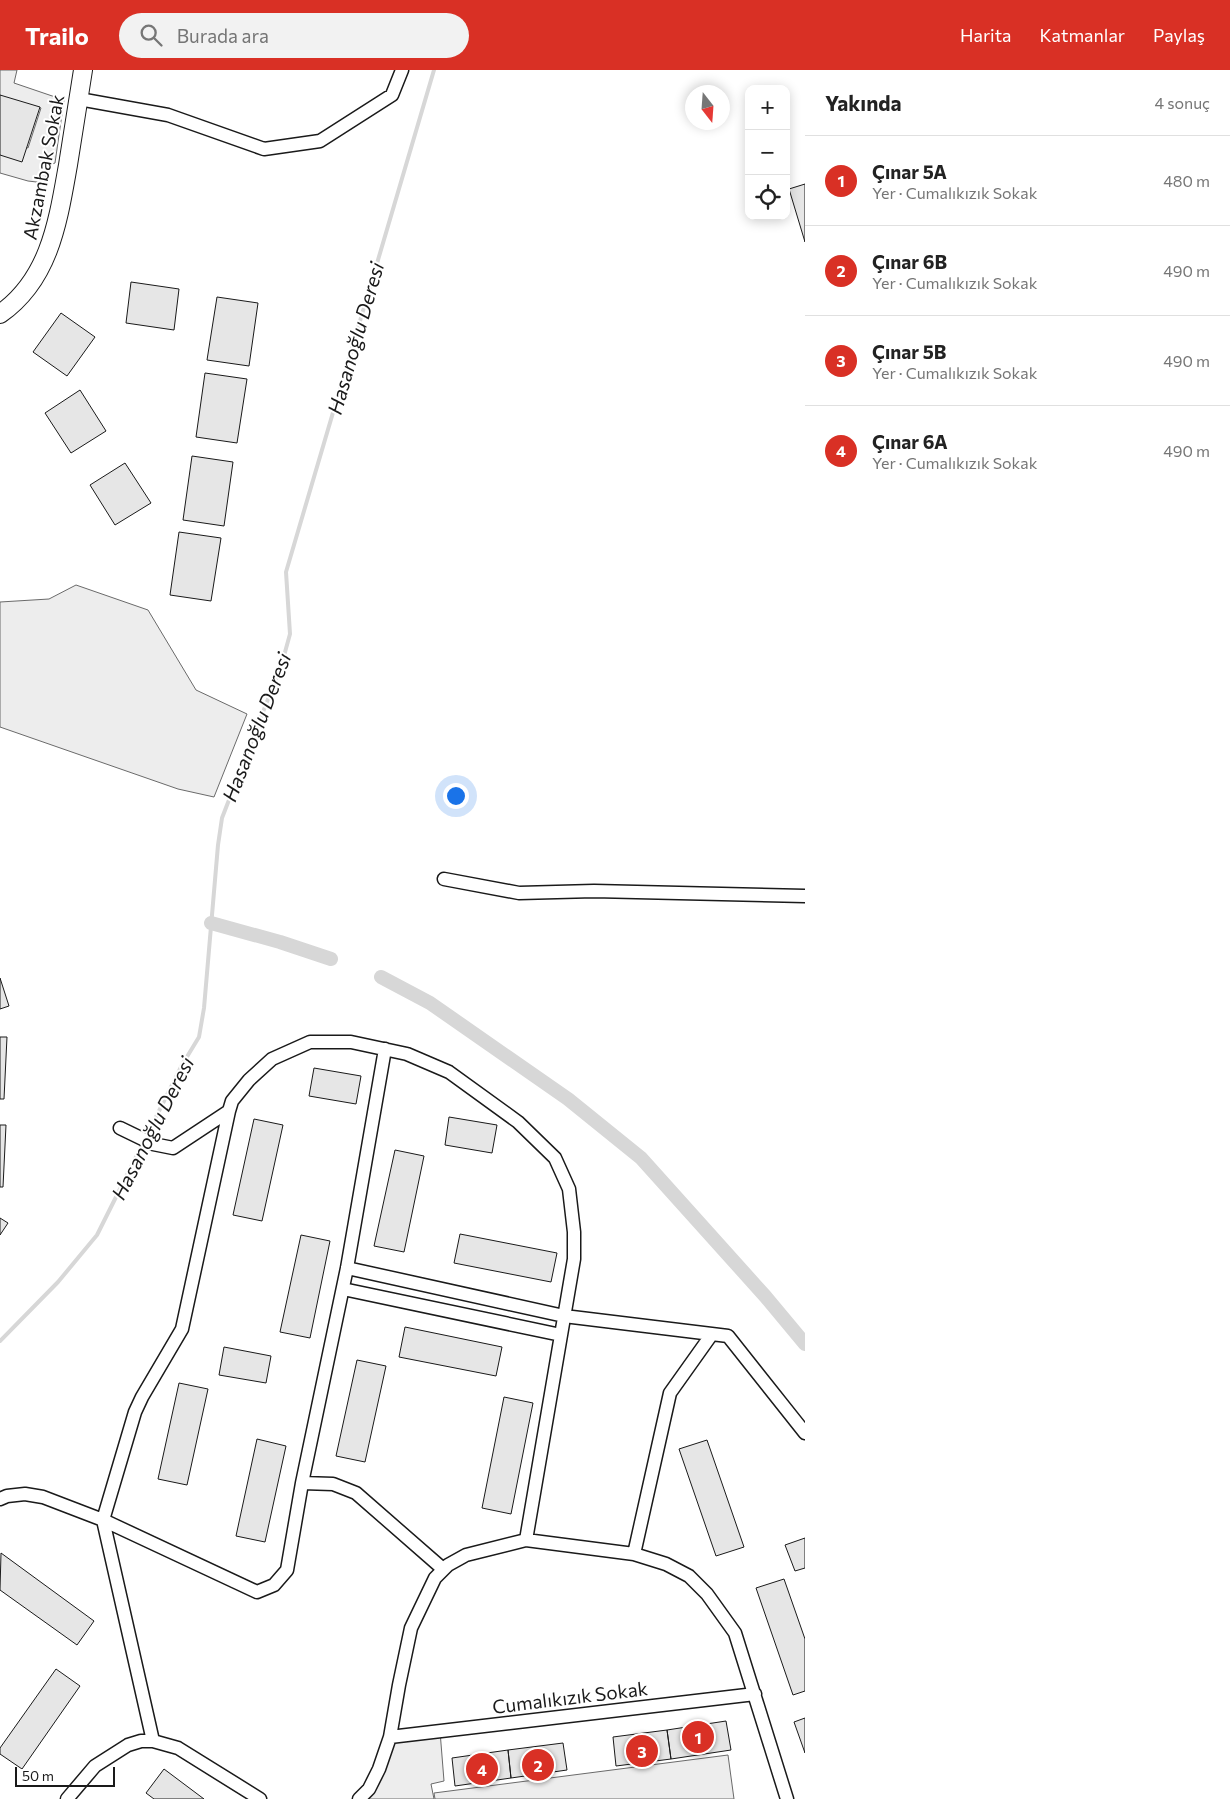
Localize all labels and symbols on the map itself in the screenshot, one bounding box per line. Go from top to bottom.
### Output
north arrow [685,85,730,130]
street label: Akzambak Sokak [18,92,68,242]
water label: Hasanoğlu Deresi [322,258,388,417]
water label: Hasanoğlu Deresi [217,649,296,805]
your location [443,783,469,809]
water label: Hasanoğlu Deresi [106,1052,199,1203]
street label: Cumalıkızık Sokak [491,1676,649,1718]
pin: 1 [682,1718,714,1756]
pin: 3 [626,1732,658,1770]
pin: 2 [522,1746,554,1784]
pin: 4 [466,1750,498,1788]
scale bar [15,1764,115,1787]

